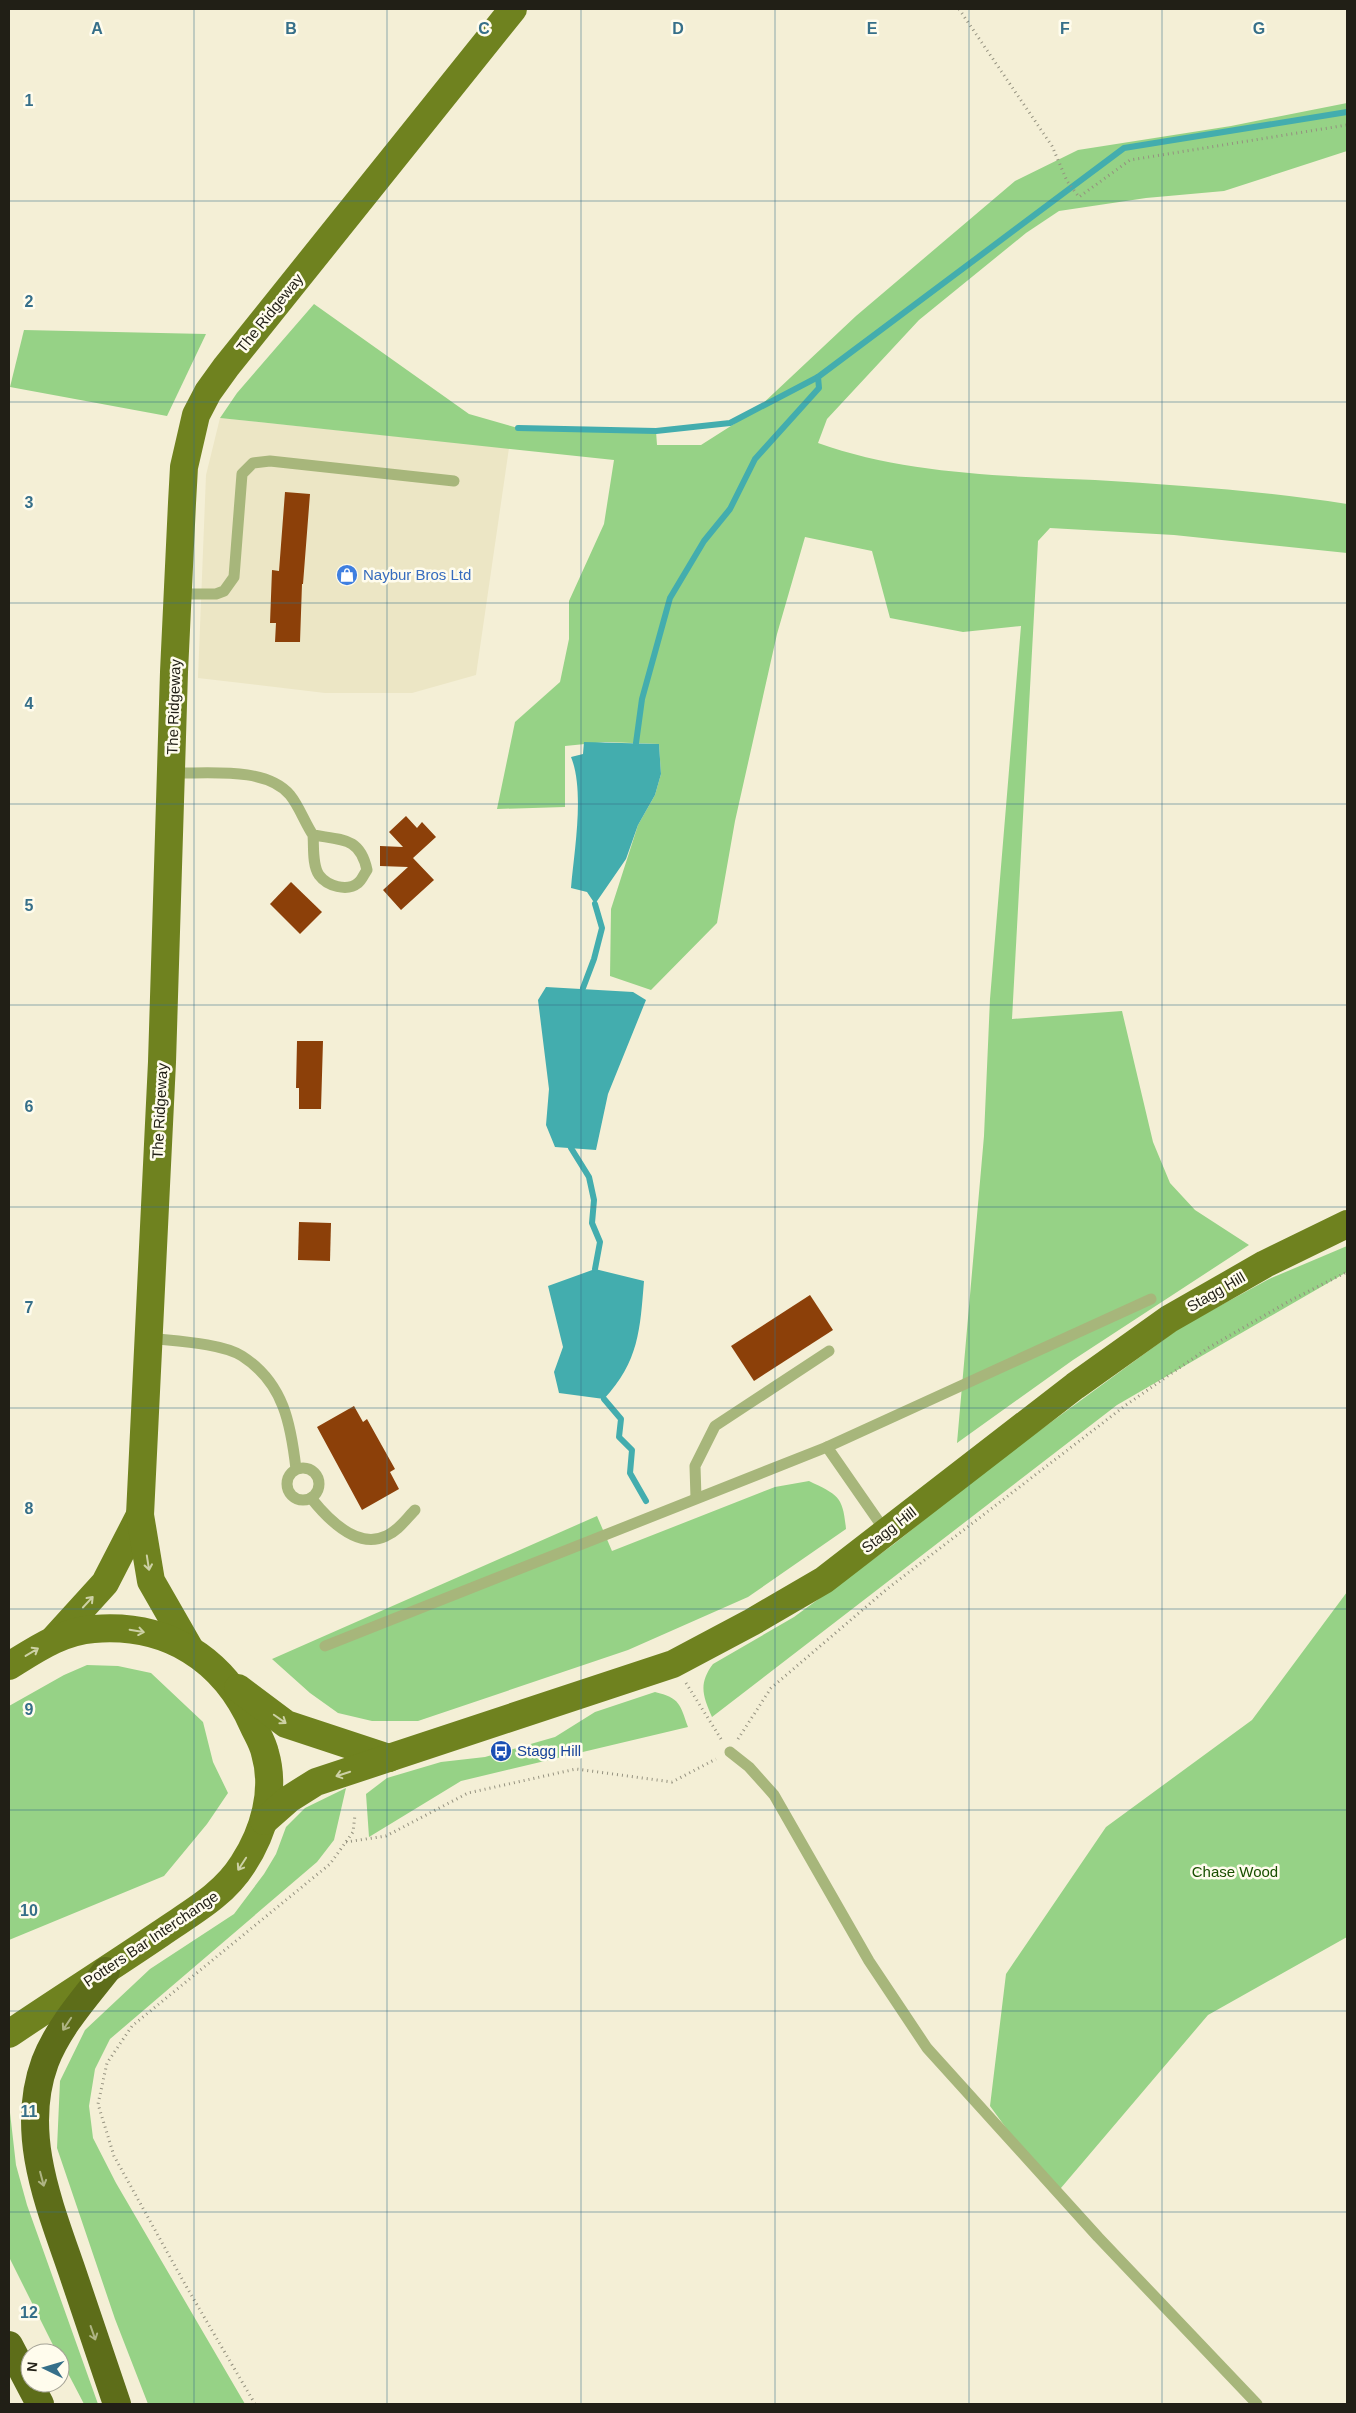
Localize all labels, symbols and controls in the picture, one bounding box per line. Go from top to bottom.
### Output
text: A [91,20,103,37]
text: B [285,20,297,37]
text: C [478,20,490,37]
text: D [672,20,684,37]
text: E [867,20,878,37]
text: F [1060,20,1070,37]
text: G [1253,20,1265,37]
text: 1 [25,92,34,109]
street label: The Ridgeway [233,270,307,355]
text: 2 [25,293,34,310]
text: 3 [25,494,34,511]
shop icon: Naybur Bros Ltd [335,563,359,587]
place label: Naybur Bros Ltd [363,566,471,583]
street label: The Ridgeway [163,658,184,755]
text: 4 [25,695,34,712]
text: 5 [25,897,34,914]
street label: The Ridgeway [149,1062,171,1159]
text: 6 [25,1098,34,1115]
street label: Stagg Hill [1184,1268,1248,1315]
text: 7 [25,1299,34,1316]
text: 8 [25,1500,34,1517]
street label: Stagg Hill [858,1503,919,1556]
one-way arrow [143,1555,153,1571]
one-way arrow [82,1596,93,1609]
one-way arrow [129,1626,145,1636]
one-way arrow [24,1647,38,1657]
text: 9 [25,1701,34,1718]
one-way arrow [273,1714,287,1724]
bus stop icon: Stagg Hill [489,1739,513,1763]
place label: Stagg Hill [517,1742,581,1759]
one-way arrow [336,1770,352,1780]
one-way arrow [237,1857,247,1871]
park label: Chase Wood [1192,1863,1278,1880]
street label: Potters Bar Interchange [80,1887,221,1990]
text: 10 [20,1902,38,1919]
one-way arrow [62,2017,72,2031]
text: 11 [21,2103,38,2120]
one-way arrow [38,2170,47,2186]
text: 12 [20,2304,38,2321]
one-way arrow [89,2325,98,2340]
north arrow [20,2343,70,2393]
text: N [24,2361,40,2373]

